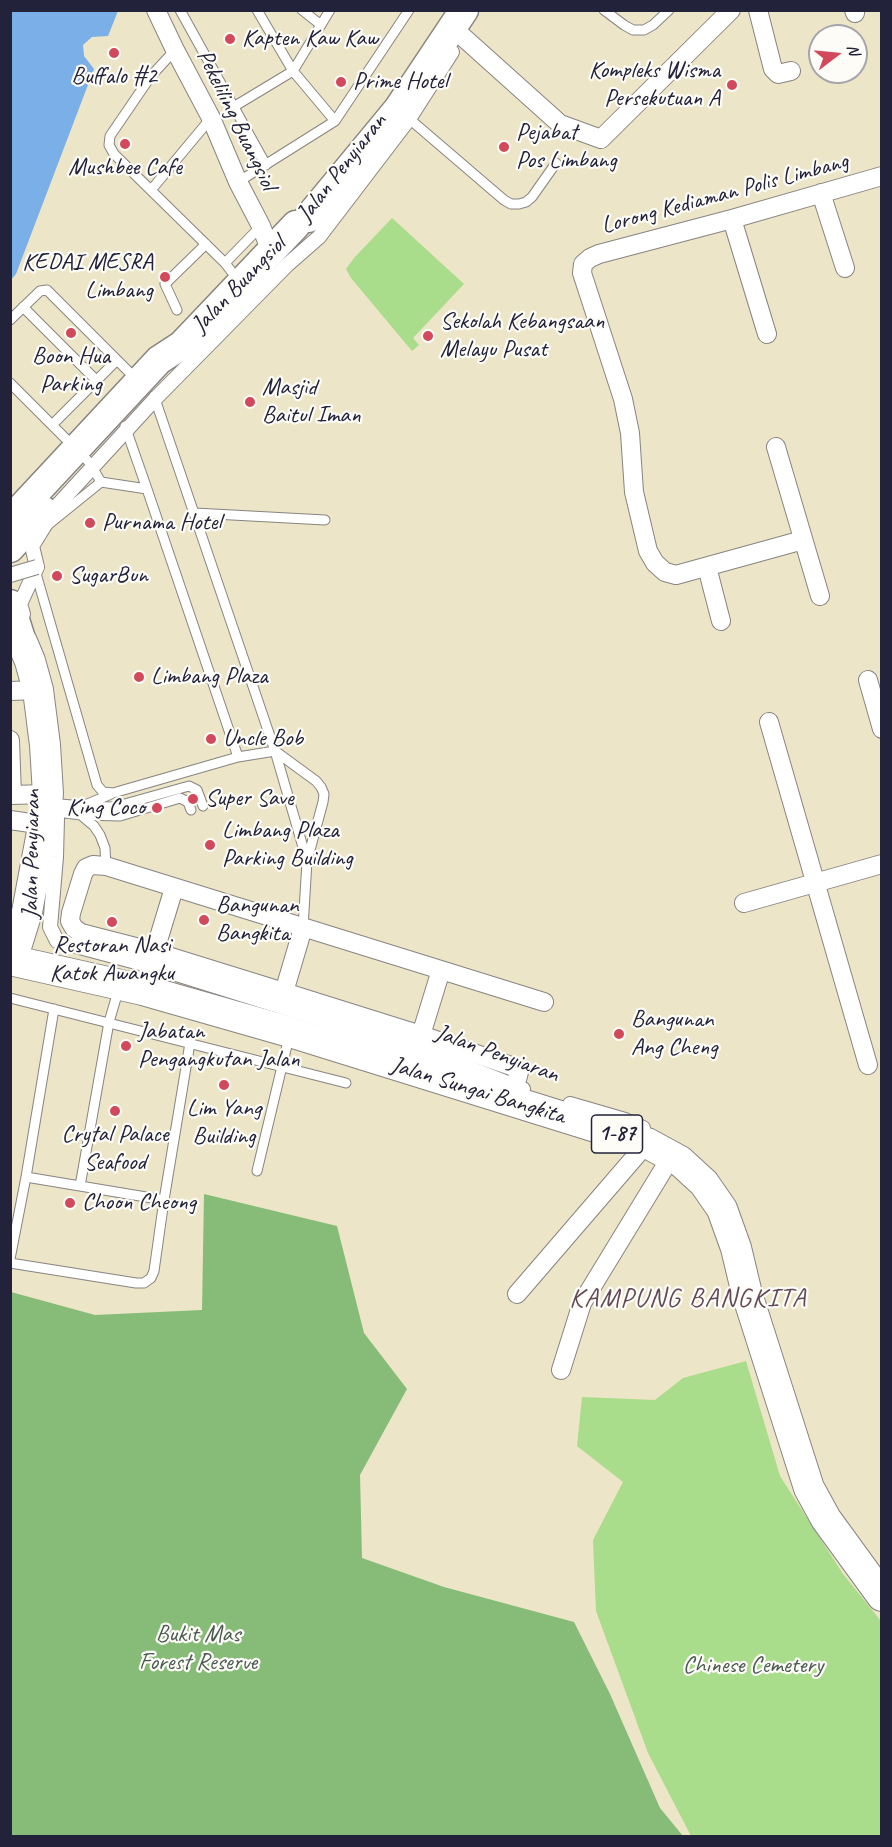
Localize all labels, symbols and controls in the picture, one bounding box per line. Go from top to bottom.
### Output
north arrow [808,24,868,84]
place label: Kapten Kaw Kaw [242,25,378,53]
marker: Kapten Kaw Kaw [223,32,237,46]
text: N [842,42,864,57]
street label: Pekeliling Buangsiol [190,45,282,195]
marker: Buffalo #2 [107,46,121,60]
place label: Kompleks Wisma Persekutuan A [589,57,720,113]
place label: Buffalo #2 [71,63,157,91]
place label: Prime Hotel [353,68,447,96]
marker: Prime Hotel [334,75,348,89]
marker: Kompleks Wisma Persekutuan A [725,78,739,92]
street label: Jalan Penyiaran [291,108,393,228]
place label: Pejabat Pos Limbang [516,119,617,175]
marker: Mushbee Cafe [118,137,132,151]
marker: Pejabat Pos Limbang [497,140,511,154]
street label: Lorong Kediaman Polis Limbang [598,147,852,241]
place label: Mushbee Cafe [68,154,182,182]
street label: Jalan Buangsiol [186,231,292,339]
place label: KEDAI MESRA Limbang [22,249,153,305]
marker: KEDAI MESRA Limbang [158,270,172,284]
place label: Sekolah Kebangsaan Melayu Pusat [440,308,604,364]
marker: Boon Hua Parking [64,326,78,340]
marker: Sekolah Kebangsaan Melayu Pusat [421,329,435,343]
place label: Boon Hua Parking [32,343,110,399]
place label: Masjid Baitul Iman [262,374,360,430]
marker: Masjid Baitul Iman [243,395,257,409]
place label: Purnama Hotel [102,509,221,537]
marker: Purnama Hotel [83,516,97,530]
place label: SugarBun [69,562,148,590]
marker: SugarBun [50,569,64,583]
place label: Limbang Plaza [151,663,268,691]
marker: Limbang Plaza [132,670,146,684]
place label: Uncle Bob [223,725,303,753]
marker: Uncle Bob [204,732,218,746]
place label: Super Save [205,785,294,813]
street label: Jalan Penyiaran [16,789,48,919]
marker: Super Save [186,792,200,806]
place label: King Coco [66,794,145,822]
marker: King Coco [150,801,164,815]
place label: Limbang Plaza Parking Building [222,817,353,873]
marker: Limbang Plaza Parking Building [203,838,217,852]
place label: Bangunan Bangkita [216,892,299,948]
marker: Bangunan Bangkita [197,913,211,927]
marker: Restoran Nasi Katok Awangku [105,915,119,929]
place label: Restoran Nasi Katok Awangku [50,932,174,988]
place label: Bangunan Ang Cheng [631,1006,718,1062]
place label: Jabatan Pengangkutan Jalan [138,1018,299,1074]
street label: Jalan Penyiaran [431,1018,563,1090]
marker: Bangunan Ang Cheng [612,1027,626,1041]
marker: Jabatan Pengangkutan Jalan [119,1039,133,1053]
street label: Jalan Sungai Bangkita [387,1051,569,1131]
marker: Lim Yang Building [217,1078,231,1092]
place label: Lim Yang Building [187,1095,261,1151]
marker: Crytal Palace Seafood [108,1104,122,1118]
road number: 1-87 [592,1115,642,1153]
place label: Crytal Palace Seafood [61,1121,169,1177]
place label: Choon Cheong [82,1189,196,1217]
marker: Choon Cheong [63,1196,77,1210]
district label: KAMPUNG BANGKITA [569,1283,807,1315]
park label: Bukit Mas Forest Reserve [139,1621,257,1677]
park label: Chinese Cemetery [683,1652,823,1680]

